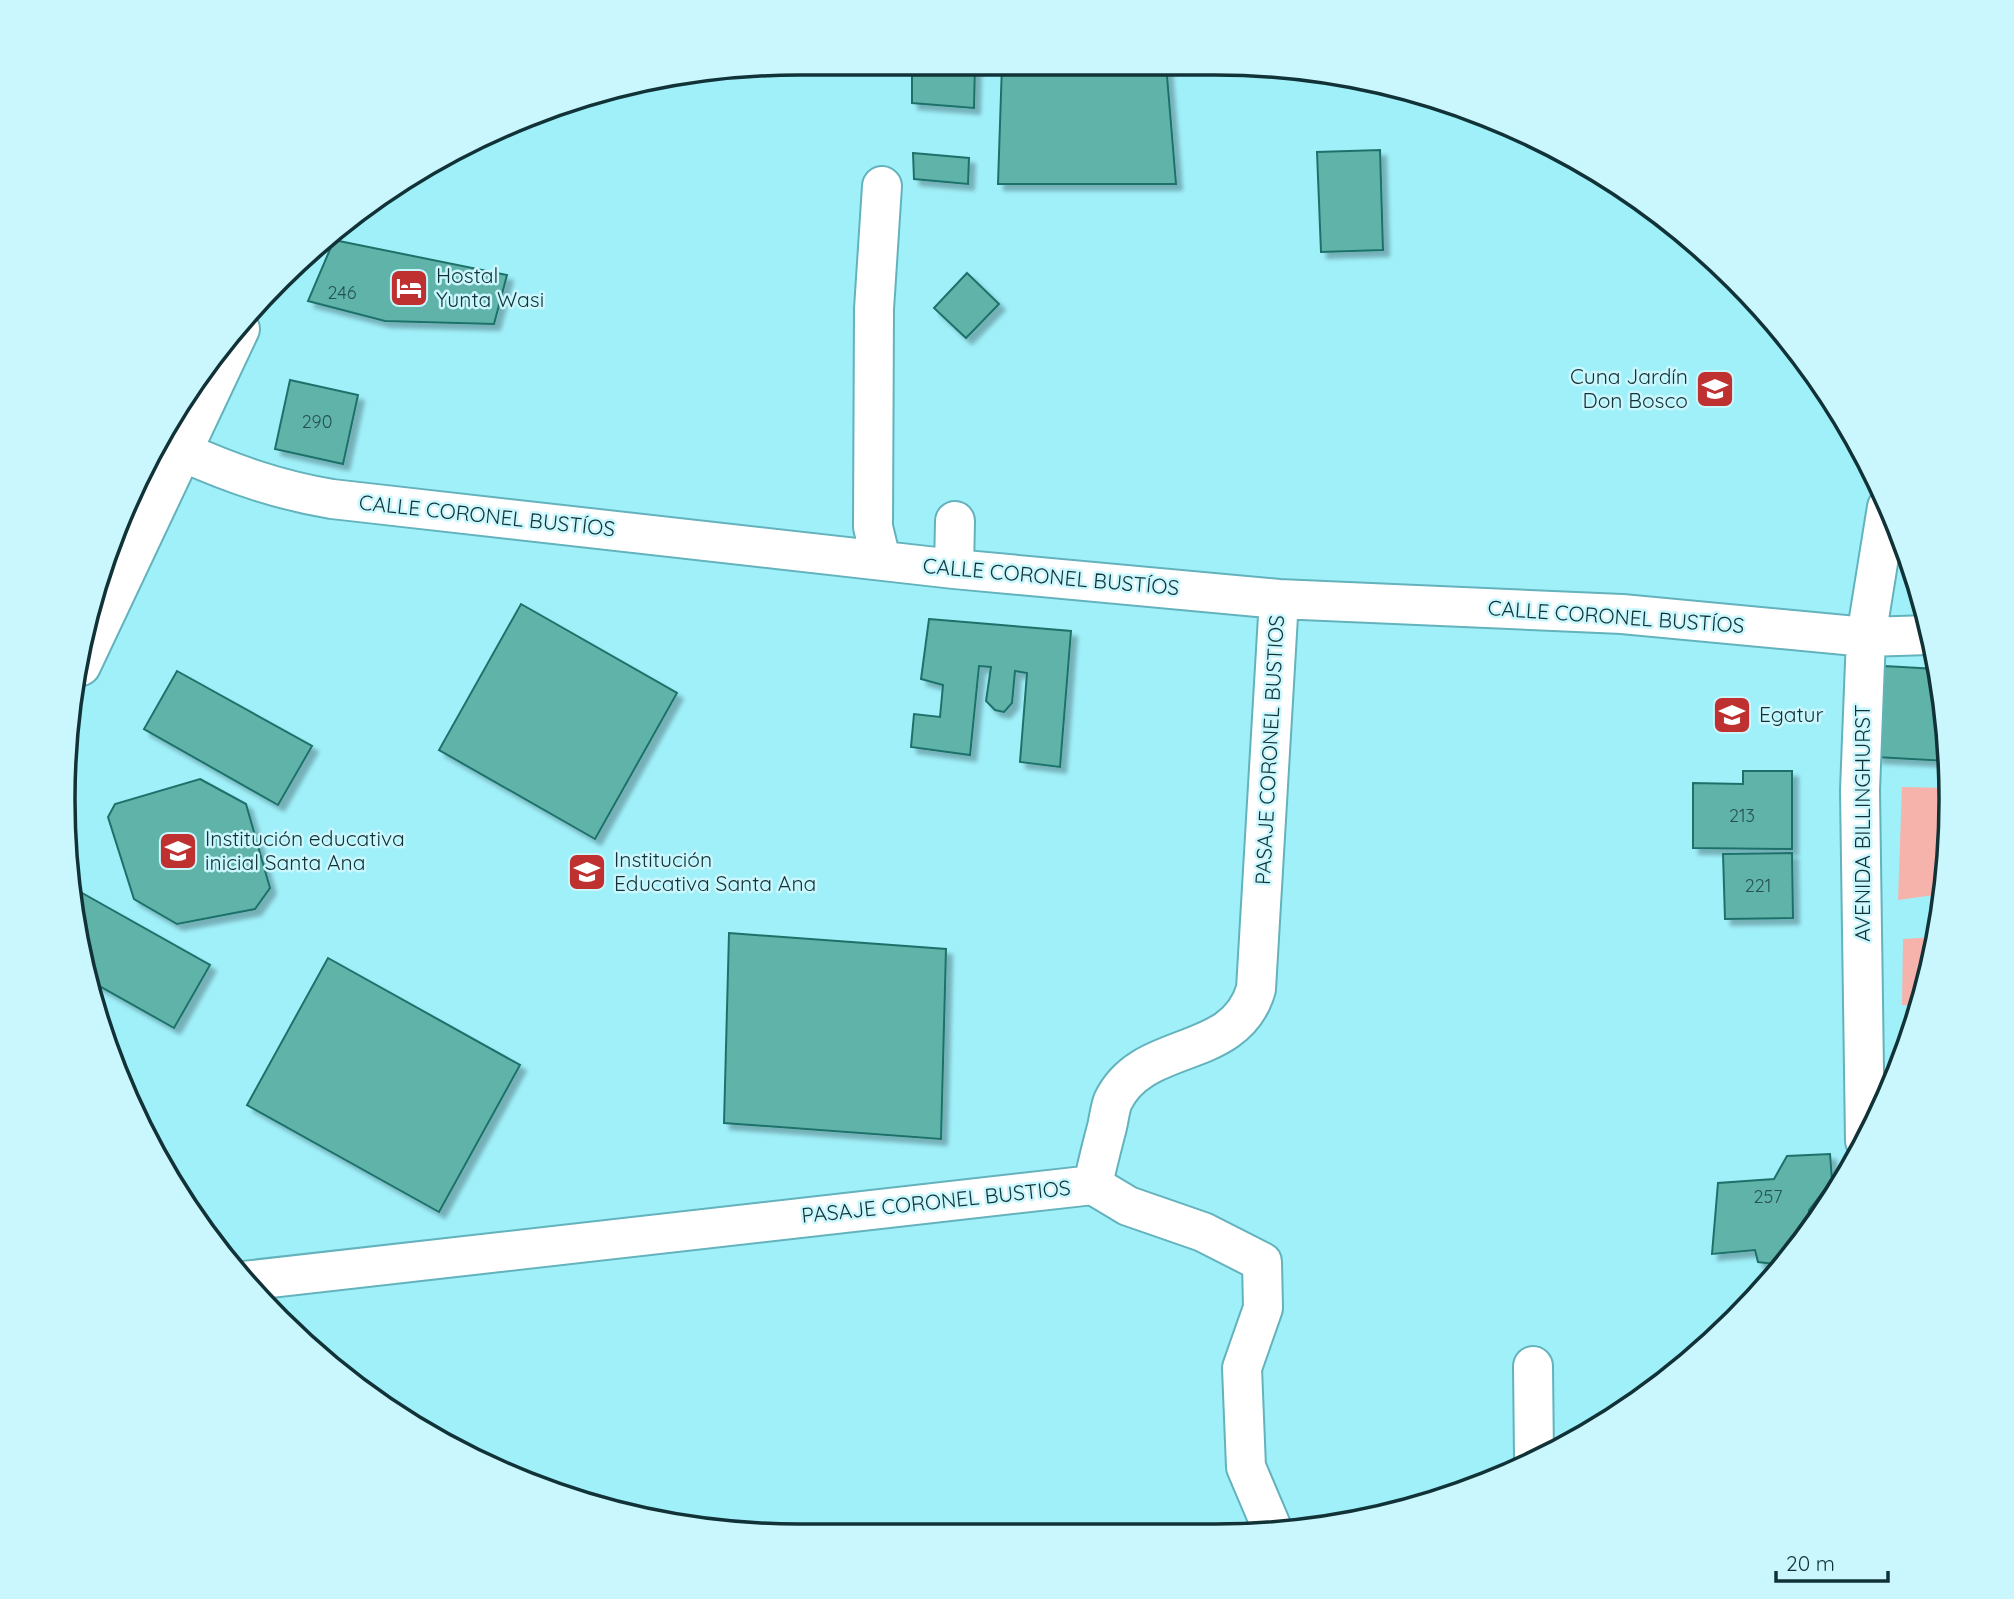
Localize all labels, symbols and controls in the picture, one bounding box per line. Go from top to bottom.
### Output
place label: Hostal Yunta Wasi [436,262,544,312]
hotel icon: Hostal Yunta Wasi [388,267,430,309]
house number: 246 [328,281,357,304]
place label: Cuna Jardín Don Bosco [1570,363,1688,413]
school or university icon: Cuna Jardín Don Bosco [1694,368,1736,410]
house number: 290 [302,410,332,433]
street label: CALLE CORONEL BUSTÍOS [358,489,616,541]
street label: CALLE CORONEL BUSTÍOS [922,552,1180,600]
street label: CALLE CORONEL BUSTÍOS [1487,594,1745,638]
street label: PASAJE CORONEL BUSTIOS [1249,614,1289,886]
school or university icon: Egatur [1711,694,1753,736]
place label: Egatur [1759,701,1824,727]
street label: AVENIDA BILLINGHURST [1849,704,1875,942]
house number: 213 [1729,804,1755,827]
place label: Institución educativa inicial Santa Ana [205,825,405,875]
school or university icon: Institución educativa inicial Santa Ana [157,830,199,872]
place label: Institución Educativa Santa Ana [614,846,816,896]
school or university icon: Institución Educativa Santa Ana [566,851,608,893]
house number: 221 [1745,874,1771,897]
street label: PASAJE CORONEL BUSTIOS [800,1174,1072,1228]
house number: 257 [1753,1185,1783,1208]
scale bar [1776,1540,1888,1584]
text: 20 m [1786,1550,1835,1576]

